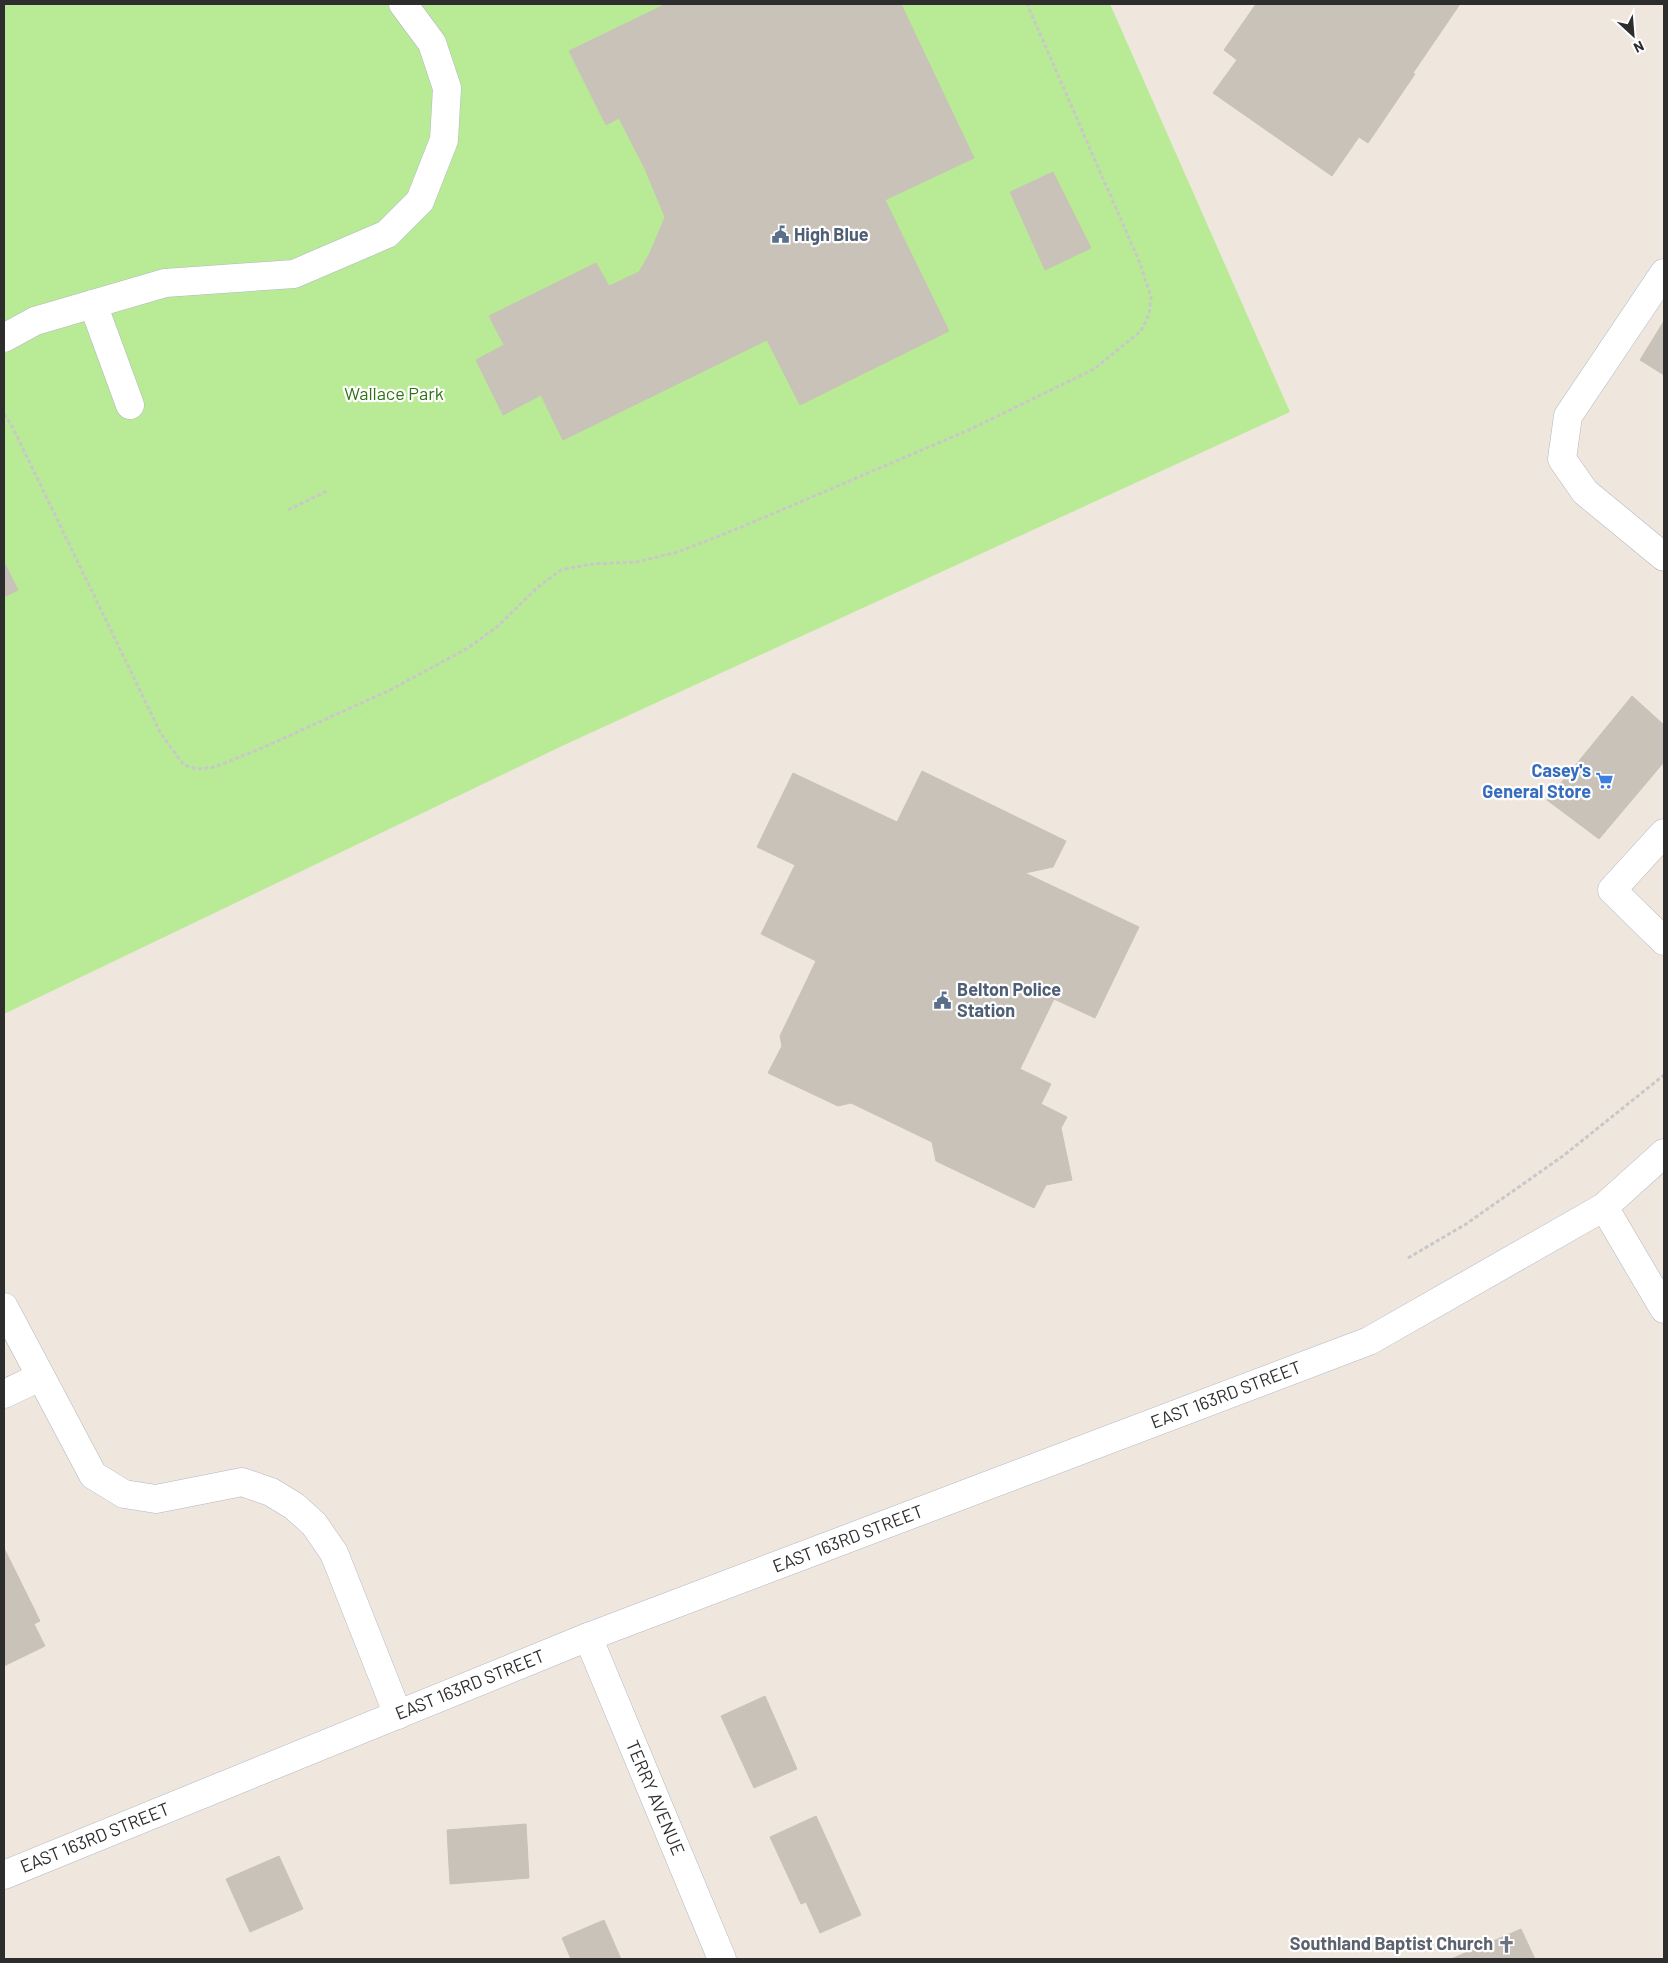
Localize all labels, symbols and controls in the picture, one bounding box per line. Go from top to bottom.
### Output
north arrow [1608,10,1658,60]
text: N [1631,37,1647,57]
place label: High Blue [794,223,869,245]
public building icon: High Blue [770,225,790,245]
park label: Wallace Park [344,382,444,404]
place label: Casey's General Store [1482,759,1591,802]
supermarket icon: Casey's General Store [1595,771,1615,791]
place label: Belton Police Station [957,978,1061,1021]
public building icon: Belton Police Station [933,990,953,1010]
street label: EAST 163RD STREET [1147,1355,1304,1433]
street label: EAST 163RD STREET [769,1499,926,1577]
street label: EAST 163RD STREET [392,1644,548,1724]
street label: TERRY AVENUE [622,1737,690,1858]
street label: EAST 163RD STREET [17,1797,173,1877]
place label: Southland Baptist Church [1290,1932,1493,1954]
church icon: Southland Baptist Church [1497,1934,1517,1954]

